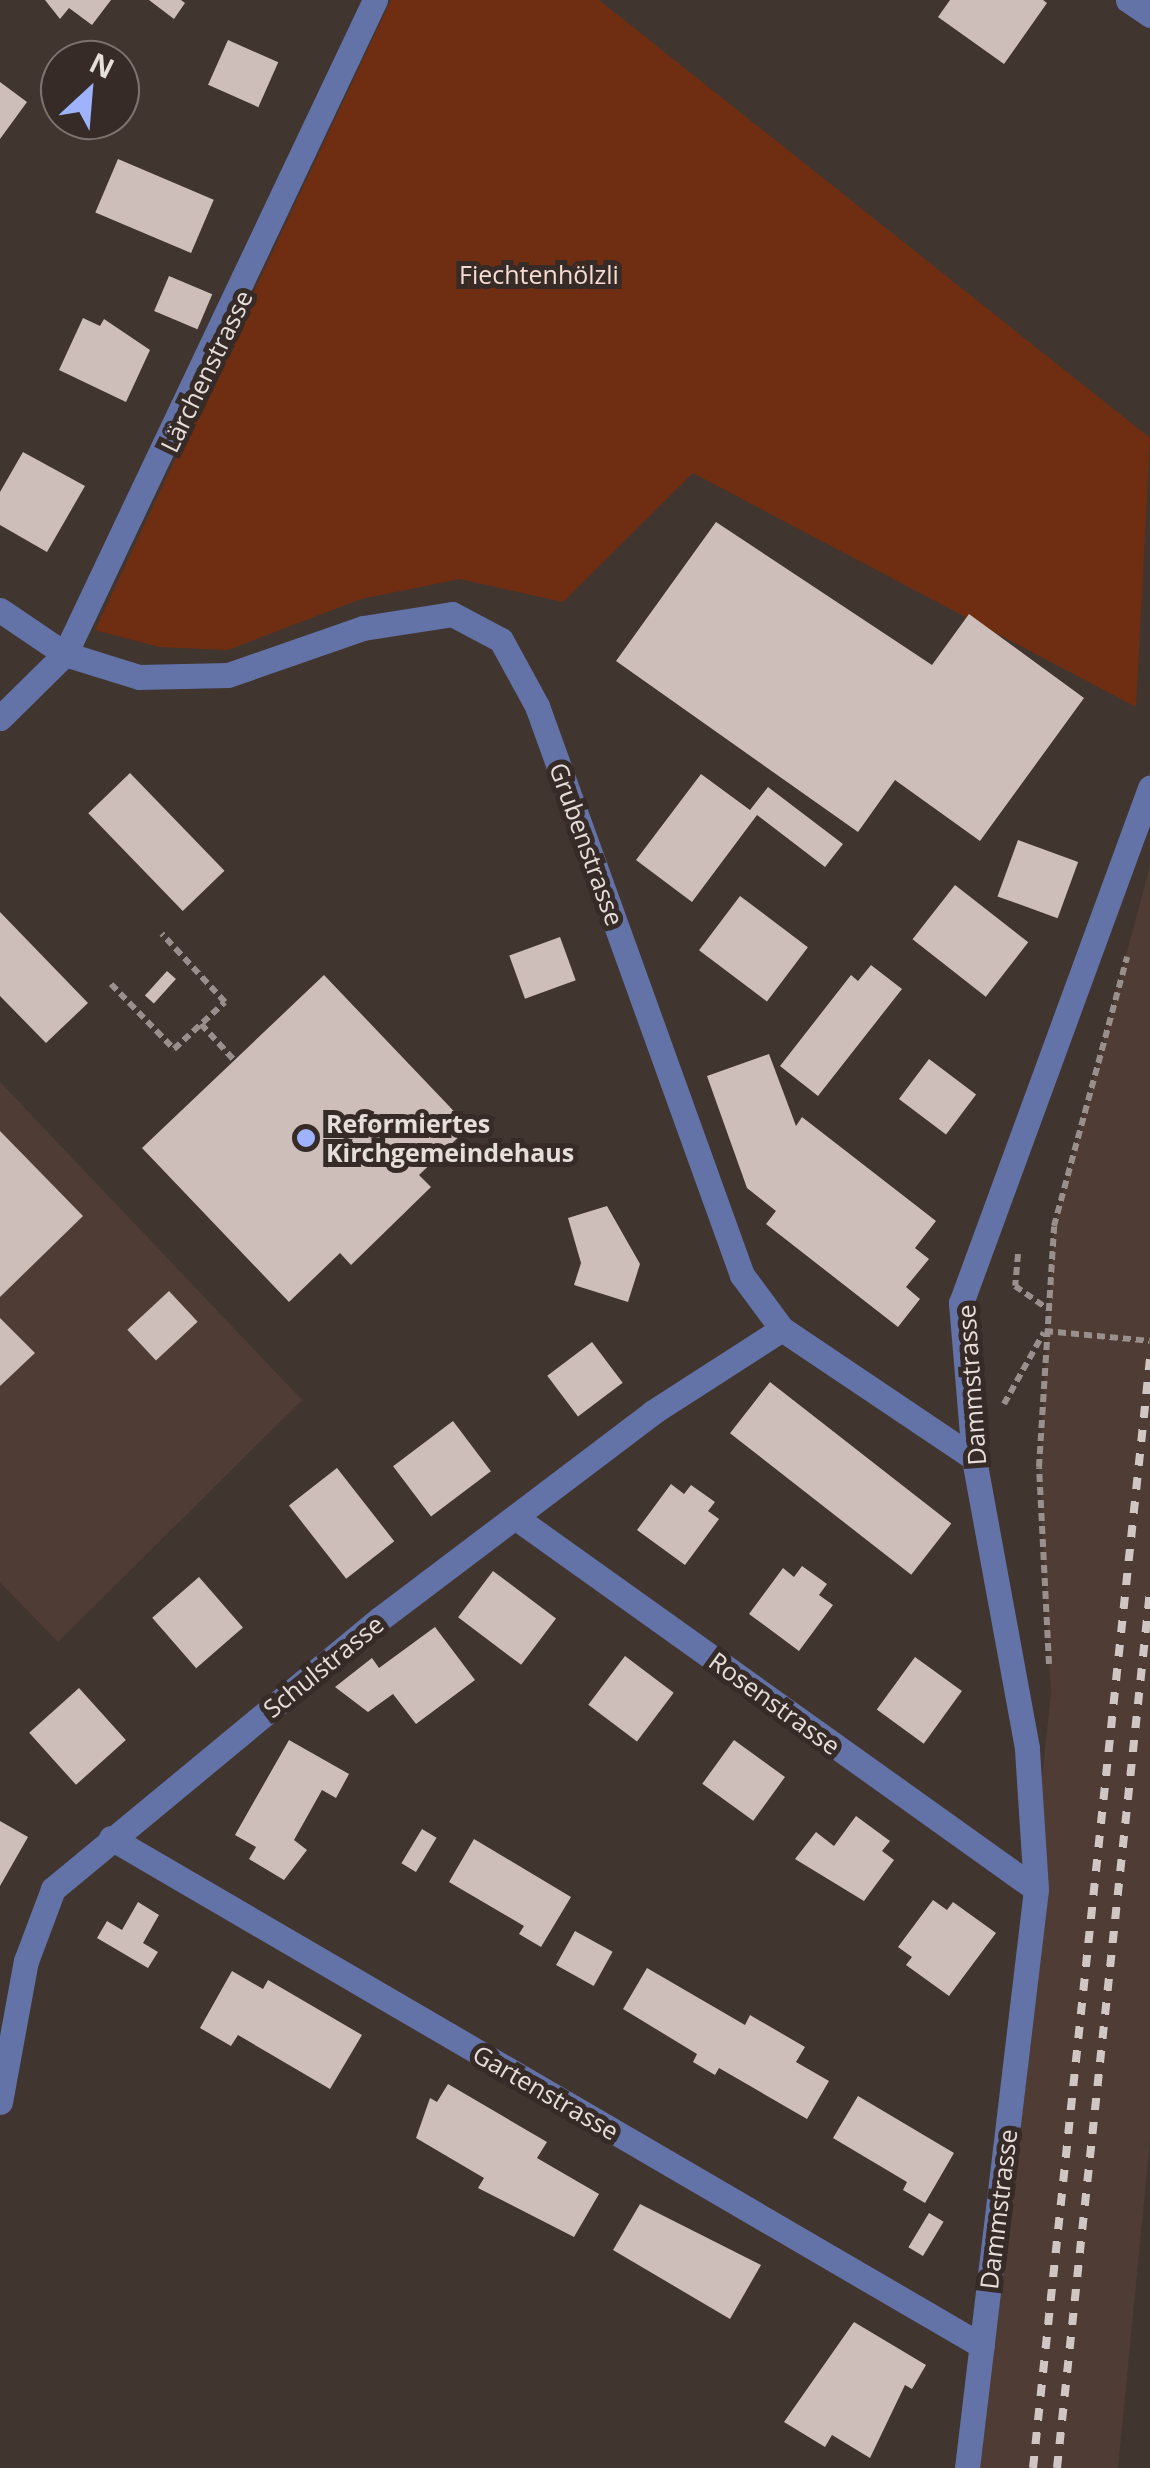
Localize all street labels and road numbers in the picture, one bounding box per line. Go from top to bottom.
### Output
street label: Lärchenstrasse [154,285,258,457]
street label: Grubenstrasse [544,758,630,930]
street label: Dammstrasse [950,1304,992,1466]
street label: Schulstrasse [257,1609,389,1723]
street label: Rosenstrasse [704,1645,846,1761]
street label: Gartenstrasse [468,2038,624,2146]
street label: Dammstrasse [973,2127,1023,2291]

